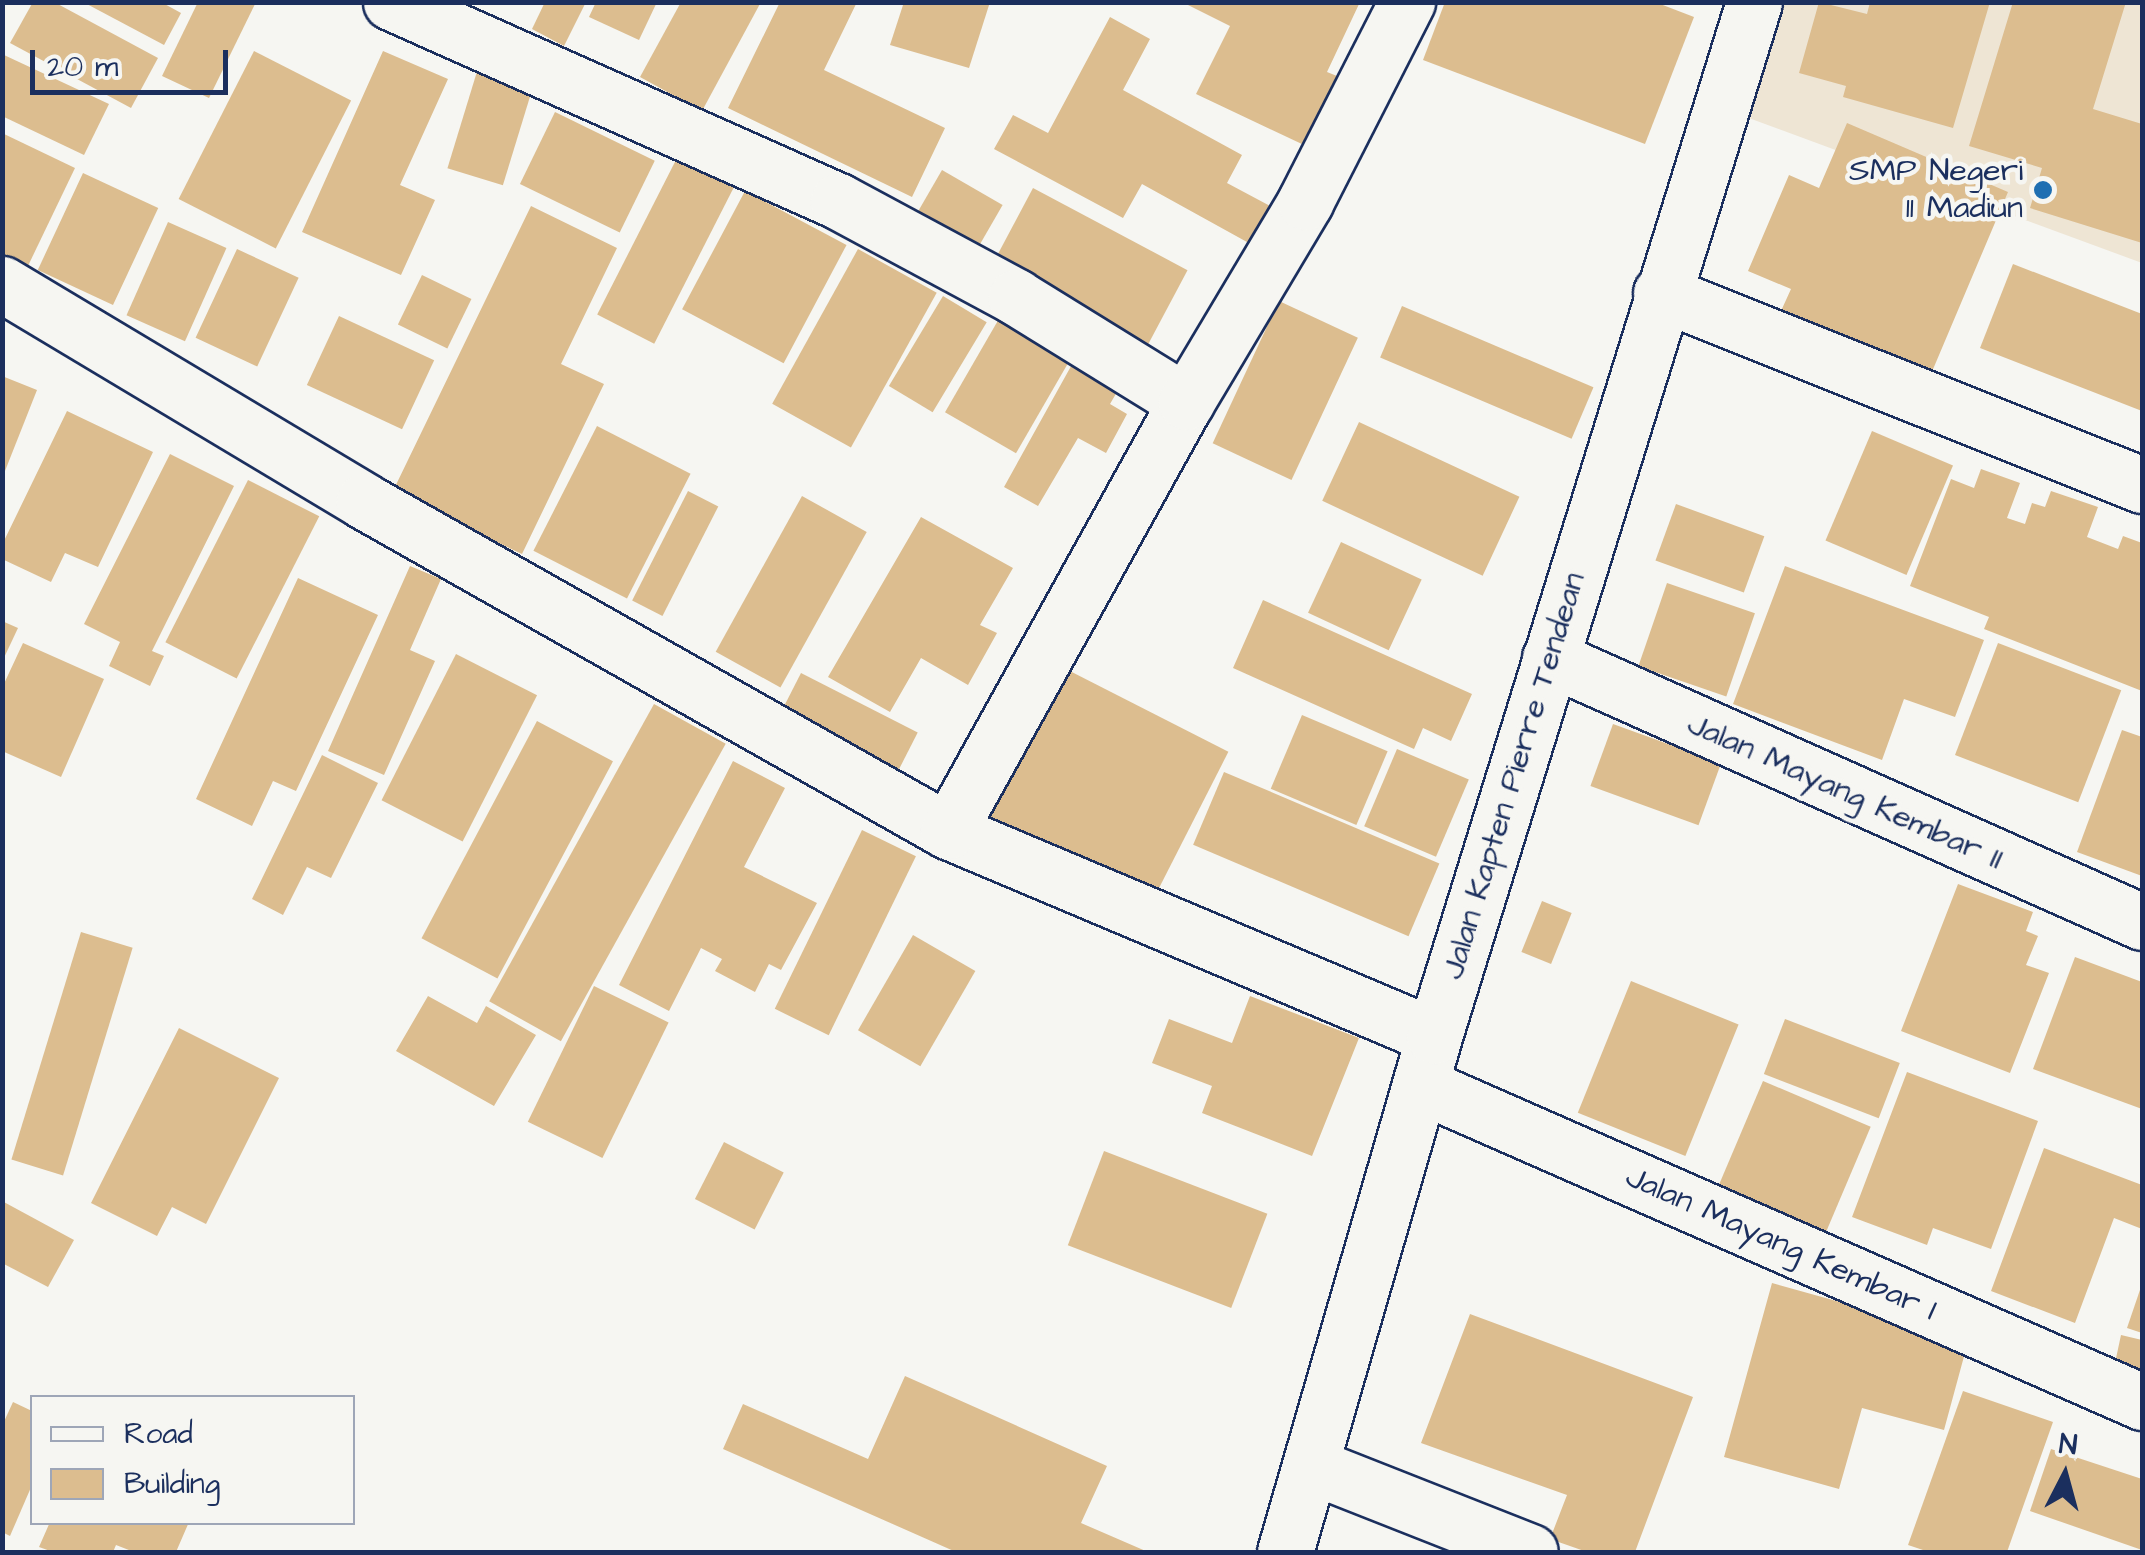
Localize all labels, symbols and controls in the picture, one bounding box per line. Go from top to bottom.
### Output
scale bar [35,30,232,92]
text: 20 m [47,46,118,88]
place label: SMP Negeri 11 Madiun [1849,153,2023,228]
marker: SMP Negeri 11 Madiun [2032,179,2054,201]
street label: Jalan Kapten Pierre Tendean [1434,568,1594,984]
street label: Jalan Mayang Kembar II [1681,705,2009,879]
street label: Jalan Mayang Kembar I [1620,1158,1942,1330]
legend [30,1395,355,1525]
text: Road [124,1413,193,1455]
text: N [2057,1424,2079,1465]
north arrow [2015,1425,2115,1525]
text: Building [124,1463,220,1505]

